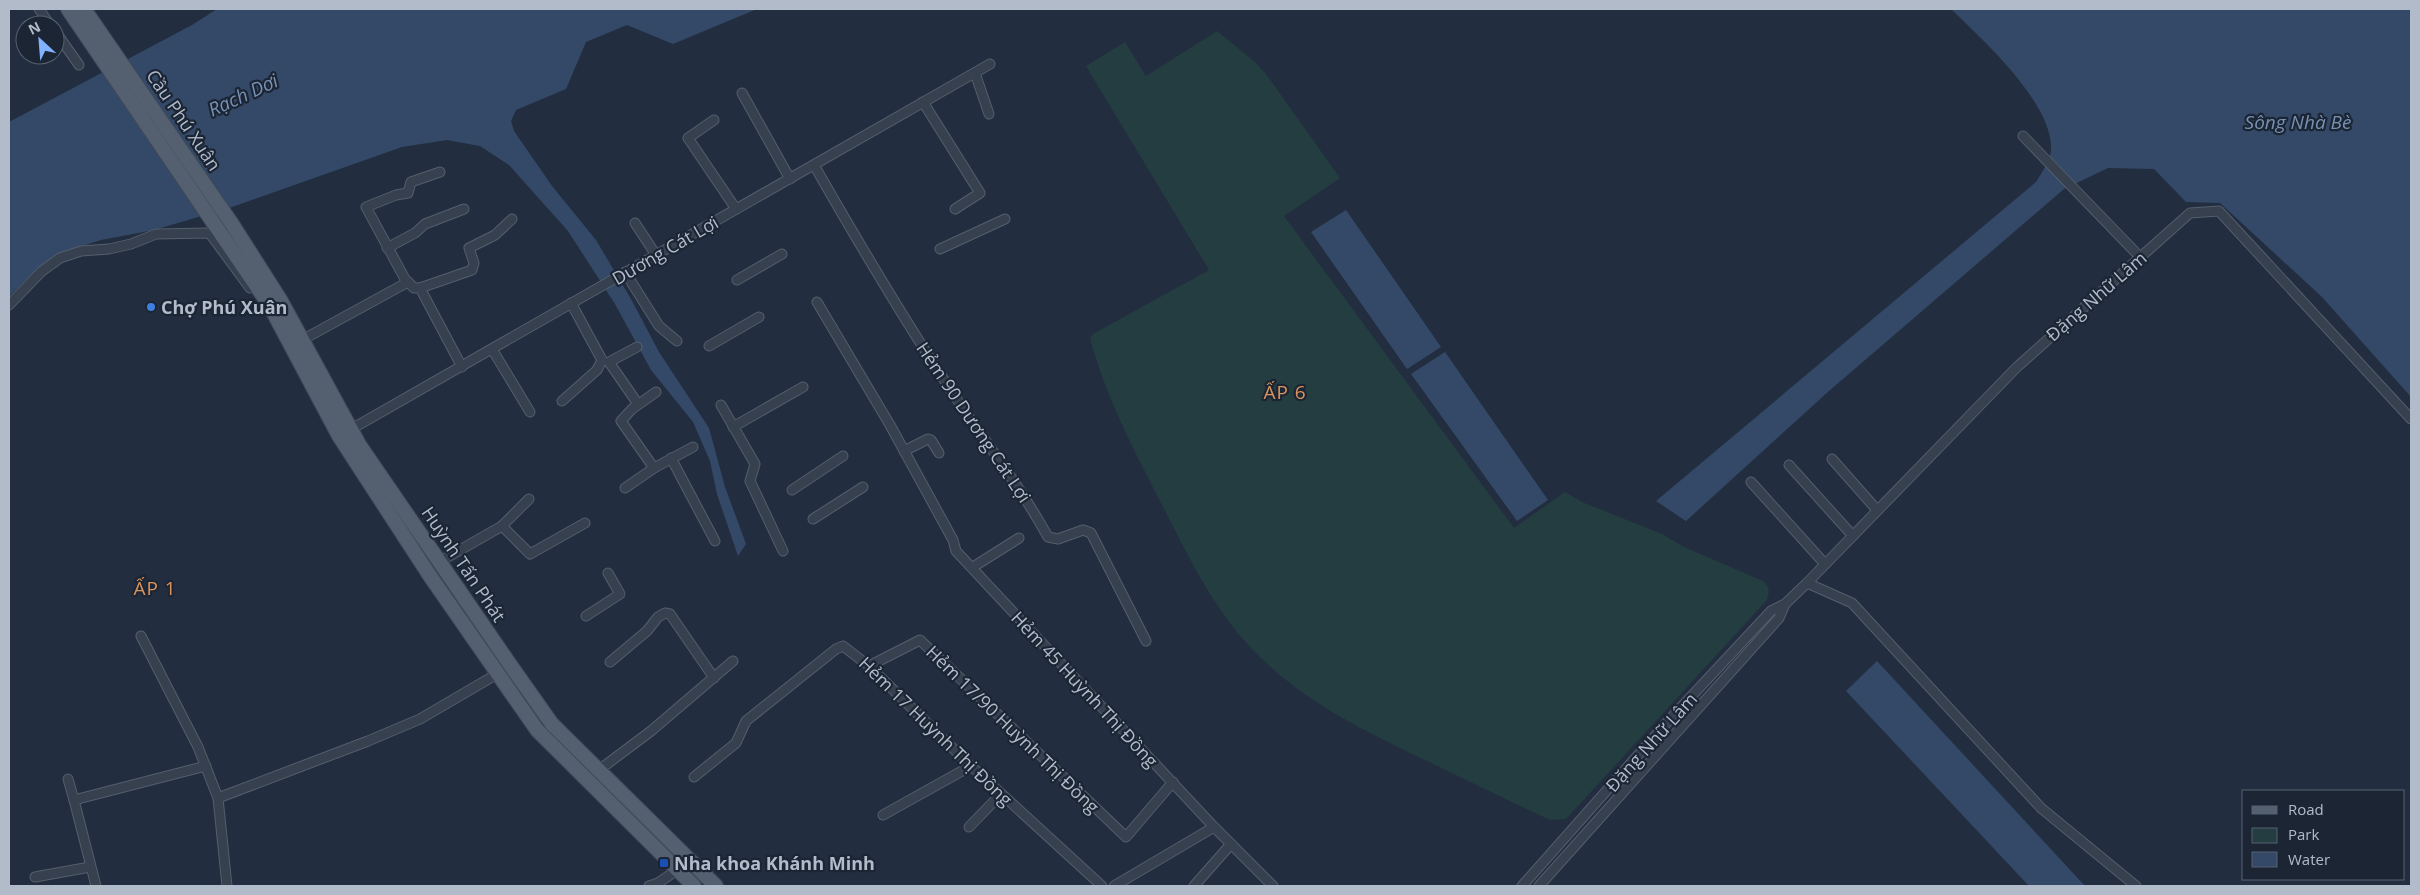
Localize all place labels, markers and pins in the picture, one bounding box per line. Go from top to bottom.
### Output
place label: Chợ Phú Xuân [161,295,287,319]
marker: Chợ Phú Xuân [145,301,157,313]
place label: Nha khoa Khánh Minh [674,851,875,875]
marker: Nha khoa Khánh Minh [658,857,670,869]

